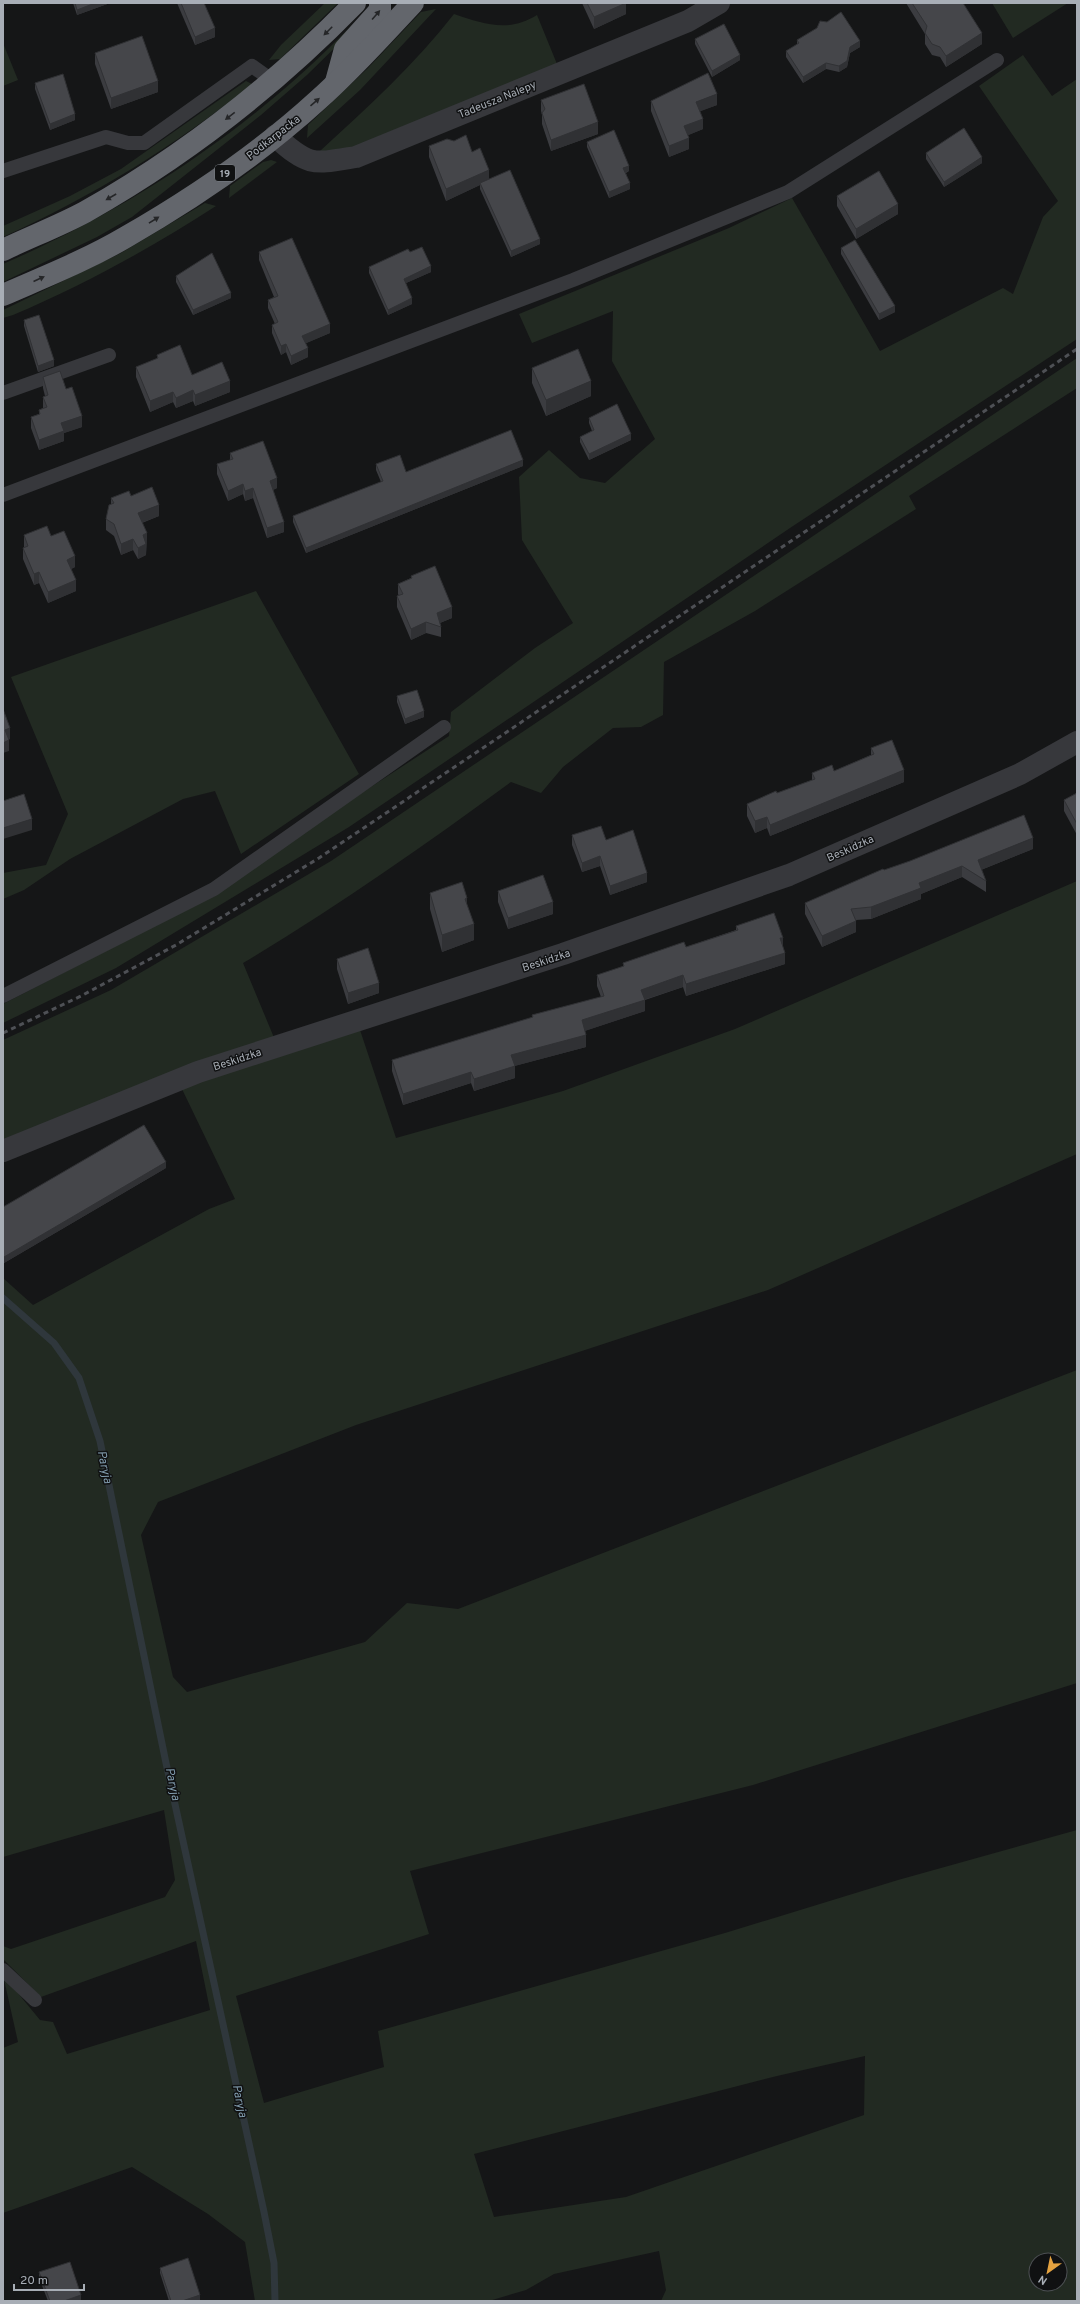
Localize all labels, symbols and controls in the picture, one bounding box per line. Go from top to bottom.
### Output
one-way arrow [371,9,380,20]
one-way arrow [323,26,333,36]
street label: Tadeusza Nalepy [456,78,539,122]
one-way arrow [310,98,321,107]
one-way arrow [224,112,235,120]
street label: Podkarpacka [244,112,303,163]
road number: 19 [215,165,235,181]
one-way arrow [105,193,117,200]
one-way arrow [148,216,160,223]
one-way arrow [33,276,44,282]
street label: Beskidzka [825,832,876,865]
street label: Beskidzka [520,947,572,975]
street label: Beskidzka [211,1046,263,1074]
water label: Paryja [93,1449,115,1486]
water label: Paryja [161,1766,183,1803]
water label: Paryja [228,2083,250,2120]
north arrow [1028,2252,1068,2292]
scale bar [14,2266,84,2292]
text: N [1036,2272,1050,2288]
text: 20 m [20,2273,48,2289]

